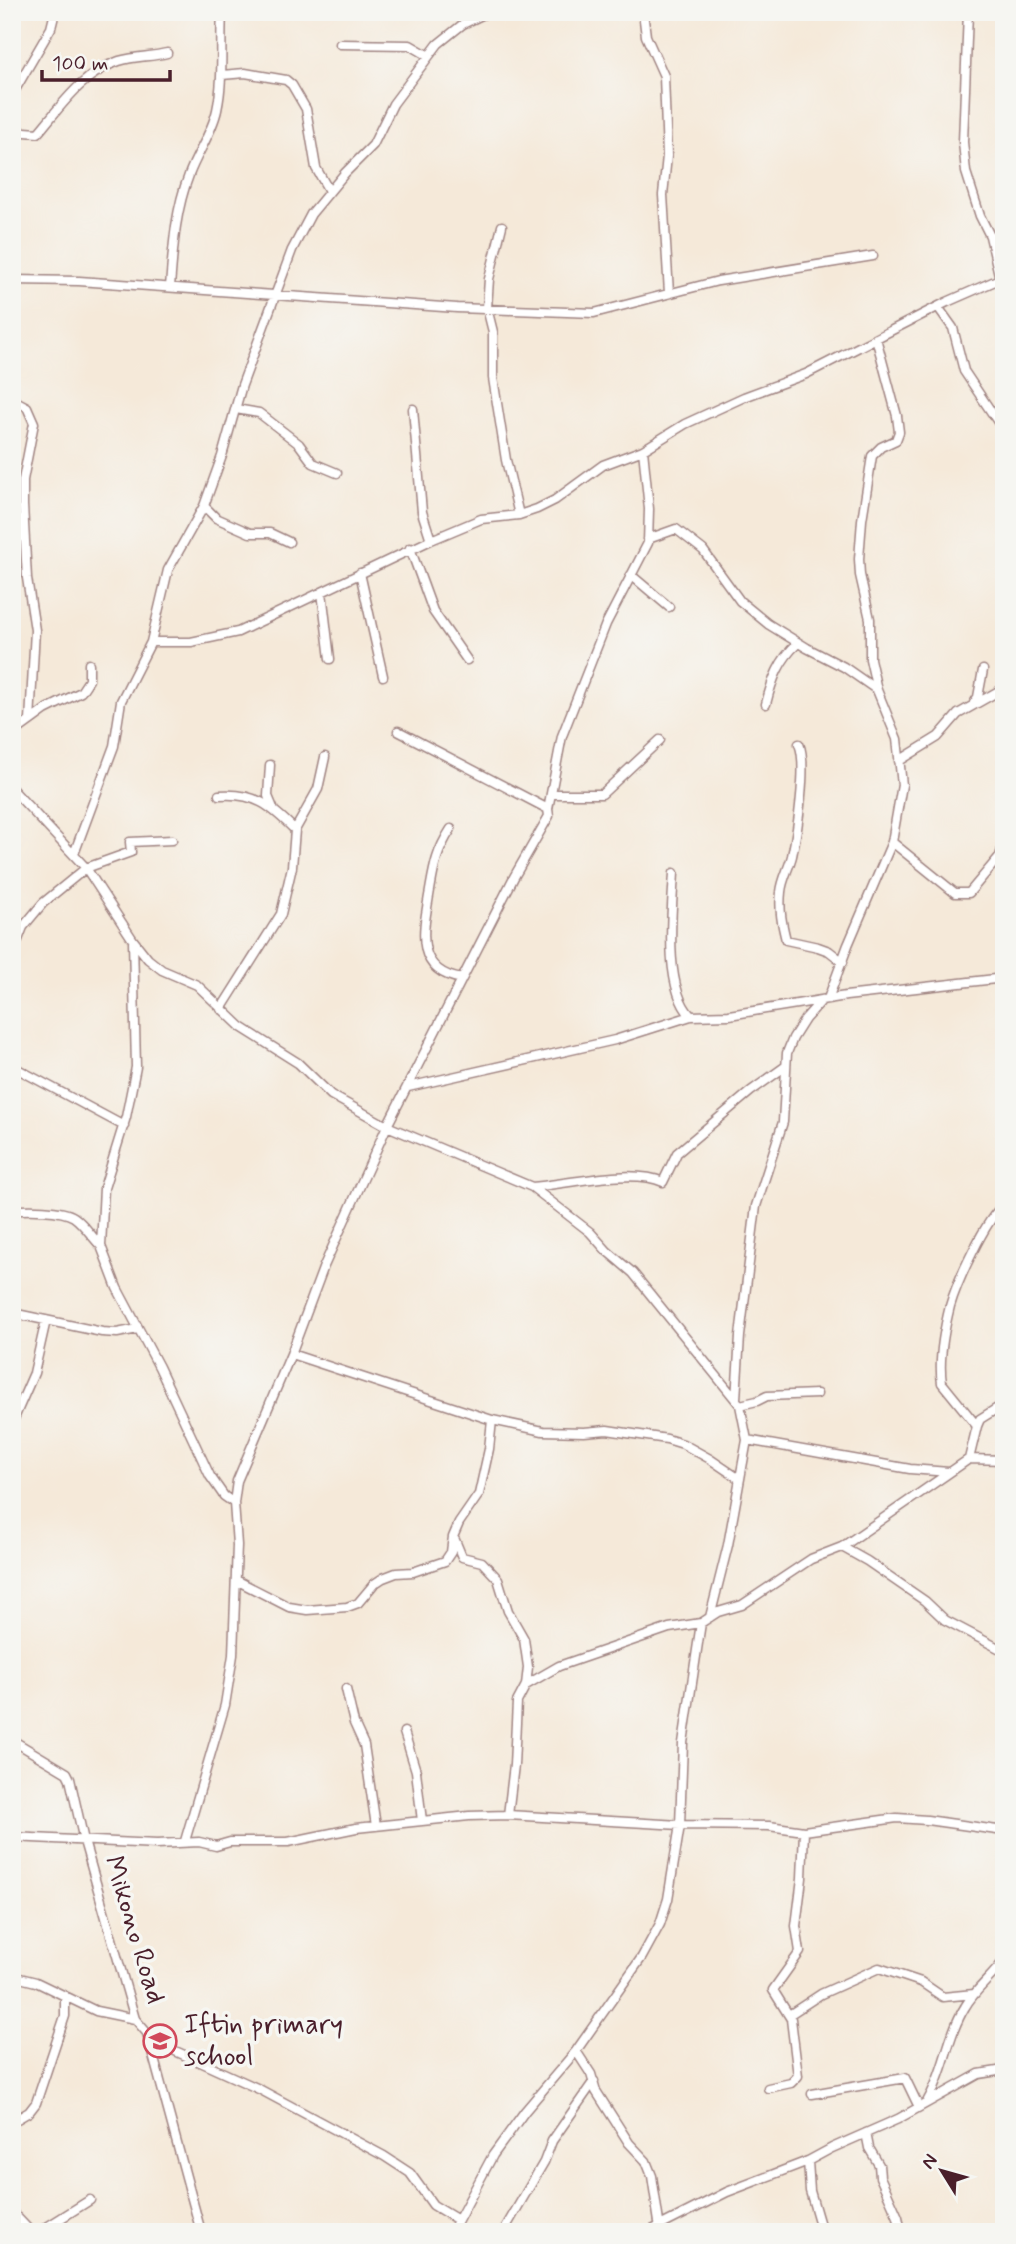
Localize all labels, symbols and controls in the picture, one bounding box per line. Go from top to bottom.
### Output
scale bar [42,38,170,82]
text: 100 m [52,50,108,78]
street label: Mikono Road [94,1851,174,2009]
place label: Iftin primary school [184,2007,343,2076]
school or university icon: Iftin primary school [141,2022,179,2060]
north arrow [908,2136,978,2206]
text: N [916,2149,943,2174]

